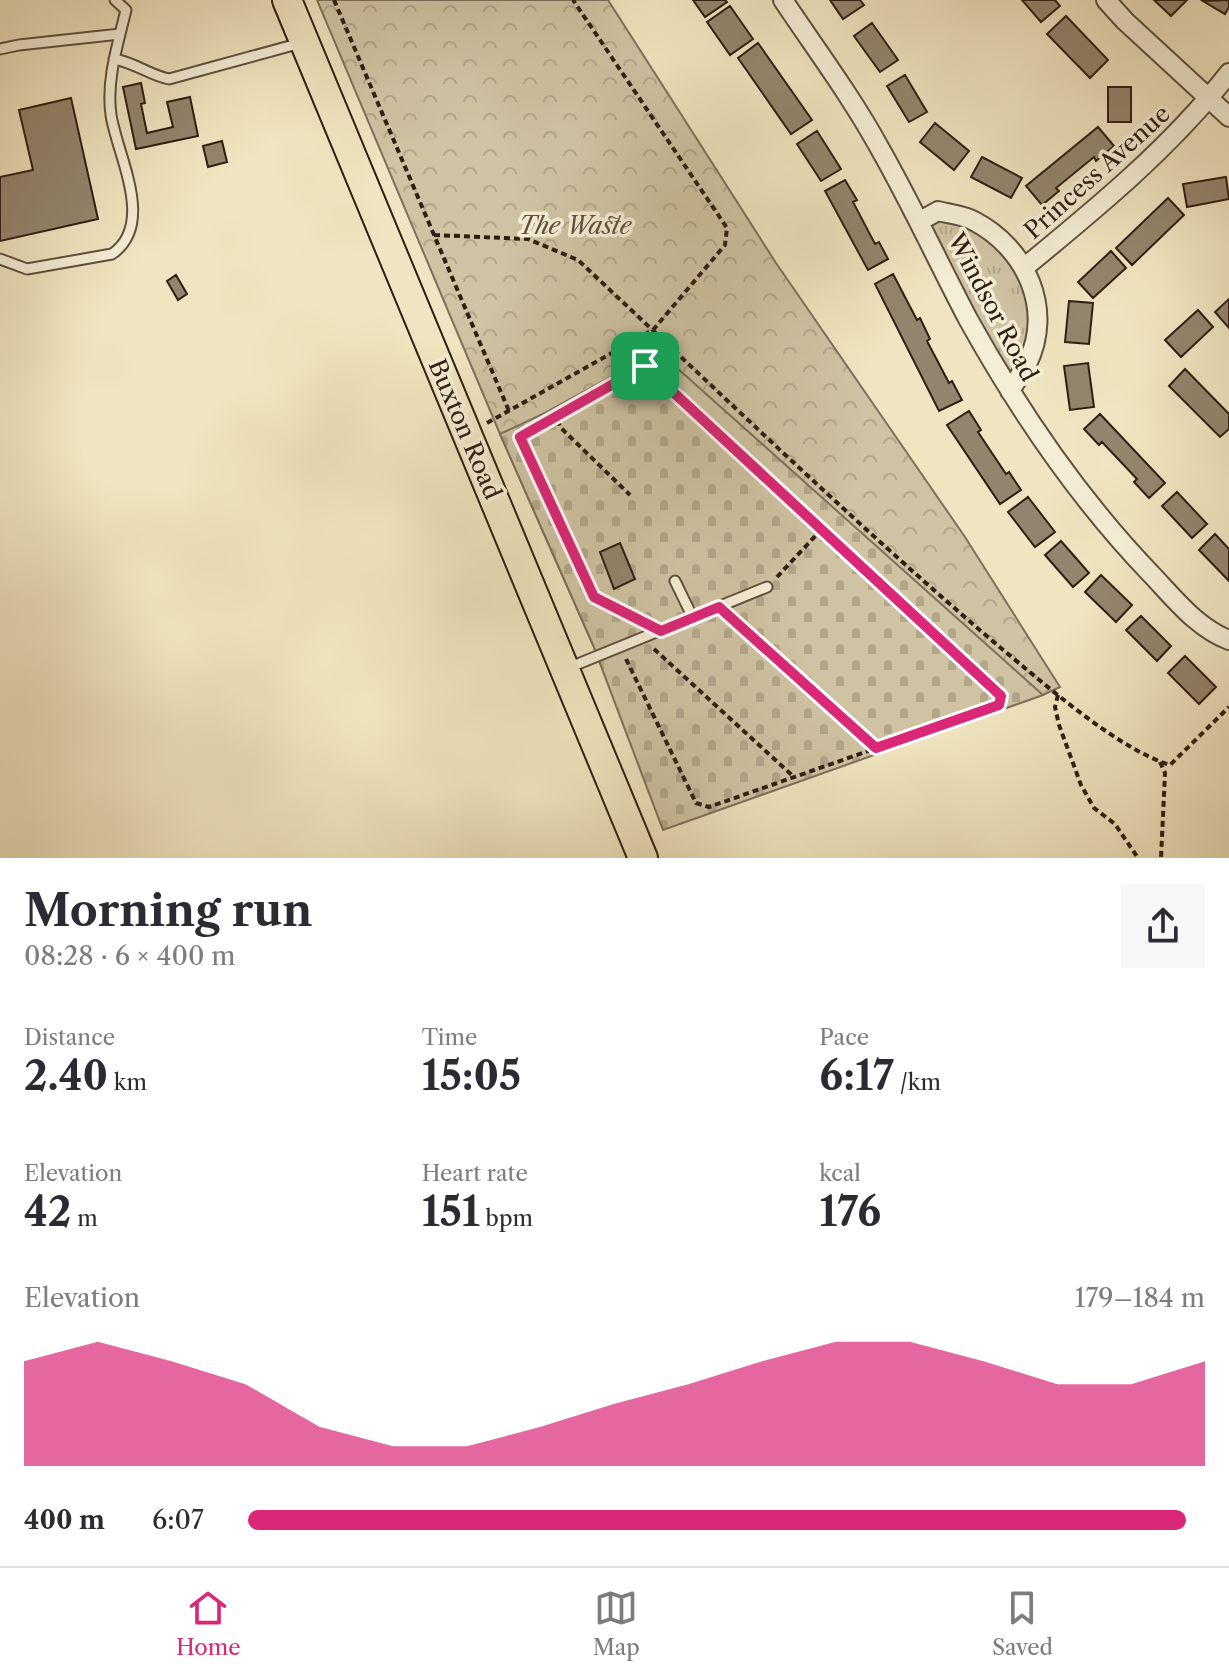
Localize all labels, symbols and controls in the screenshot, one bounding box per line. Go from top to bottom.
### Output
street label: Princess Avenue [1018,99,1176,245]
park label: The Waste [519,211,633,240]
street label: Windsor Road [941,227,1044,386]
pin [611,332,679,400]
icon: arrive [623,344,667,388]
street label: Buxton Road [422,355,508,504]
text: Morning run [24,883,313,937]
button: share [1121,884,1205,968]
text: 08:28 · 6 × 400 m [24,940,236,972]
text: Distance [24,1024,115,1051]
text: Time [422,1024,477,1051]
text: Pace [819,1024,869,1051]
text: 2.40 [24,1051,108,1100]
text: 15:05 [422,1051,521,1100]
text: 6:17 [819,1051,894,1100]
text: km [108,1069,147,1096]
text: /km [894,1069,941,1096]
text: Elevation [24,1160,122,1187]
text: Heart rate [422,1160,528,1187]
text: kcal [819,1160,861,1187]
text: 42 [24,1187,71,1236]
text: 151 [422,1187,480,1236]
text: 176 [819,1187,881,1236]
text: m [71,1205,98,1232]
text: bpm [480,1205,533,1232]
text: Elevation [24,1282,140,1314]
text: 179–184 m [1074,1282,1205,1314]
text: 400 m [24,1504,105,1536]
text: 6:07 [152,1504,204,1536]
tab: Home [176,1586,241,1661]
tab: Map [593,1586,640,1661]
tab: Saved [992,1586,1053,1661]

